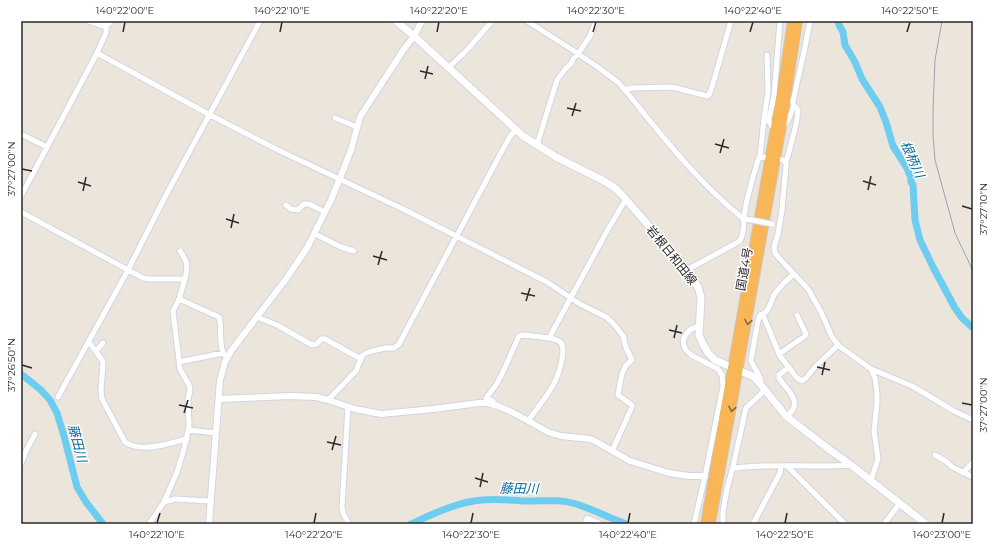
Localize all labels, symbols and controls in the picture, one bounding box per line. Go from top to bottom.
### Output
text: 140°22'00"E [96,4,155,17]
text: 140°22'10"E [254,4,310,17]
text: 140°22'20"E [410,4,468,17]
text: 140°22'30"E [567,4,625,17]
text: 140°22'40"E [724,4,782,17]
text: 140°22'50"E [881,4,939,17]
water label: 根柄川 [898,138,929,182]
text: 37°27'00"N [5,141,18,197]
text: 37°27'10"N [977,183,990,235]
street label: 岩根日和田線 [644,222,700,288]
street label: 国道4号 [733,246,755,292]
one-way arrow [744,319,752,325]
text: 37°26'50"N [5,338,18,392]
text: 37°27'00"N [977,377,990,433]
one-way arrow [728,406,737,412]
water label: 藤田川 [65,422,91,466]
water label: 藤田川 [499,480,541,496]
text: 140°22'10"E [129,528,185,541]
text: 140°22'20"E [285,528,343,541]
text: 140°22'30"E [442,528,500,541]
text: 140°22'40"E [599,528,657,541]
text: 140°22'50"E [756,528,814,541]
text: 140°23'00"E [913,528,972,541]

